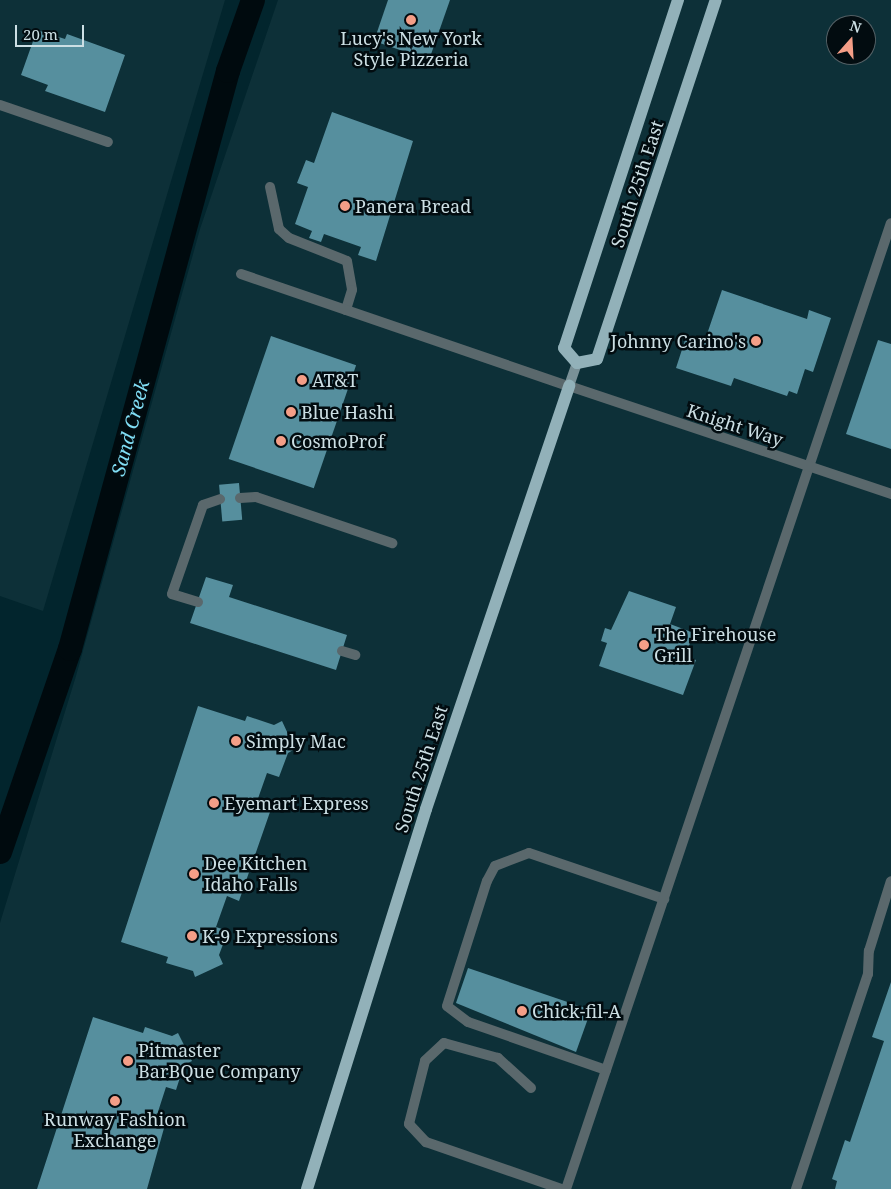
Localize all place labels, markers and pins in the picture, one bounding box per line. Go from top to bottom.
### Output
marker: Lucy's New York Style Pizzeria [405,14,417,26]
place label: Lucy's New York Style Pizzeria [340,28,482,70]
place label: Panera Bread [355,195,471,217]
marker: Panera Bread [339,200,351,212]
place label: Johnny Carino's [611,330,746,352]
marker: Johnny Carino's [750,335,762,347]
place label: AT&T [312,369,358,391]
marker: AT&T [296,374,308,386]
place label: Blue Hashi [301,401,394,423]
marker: Blue Hashi [285,406,297,418]
place label: CosmoProf [291,430,384,452]
marker: CosmoProf [275,435,287,447]
place label: The Firehouse Grill [654,624,776,666]
marker: The Firehouse Grill [638,639,650,651]
place label: Simply Mac [246,730,346,752]
marker: Simply Mac [230,735,242,747]
place label: Eyemart Express [224,792,369,814]
marker: Eyemart Express [208,797,220,809]
place label: Dee Kitchen Idaho Falls [204,853,307,896]
marker: Dee Kitchen Idaho Falls [188,868,200,880]
place label: K-9 Expressions [202,925,338,947]
marker: K-9 Expressions [186,930,198,942]
place label: Chick-fil-A [532,1000,621,1022]
marker: Chick-fil-A [516,1005,528,1017]
place label: Pitmaster BarBQue Company [138,1040,300,1082]
marker: Pitmaster BarBQue Company [122,1055,134,1067]
marker: Runway Fashion Exchange [109,1095,121,1107]
place label: Runway Fashion Exchange [44,1109,186,1152]

